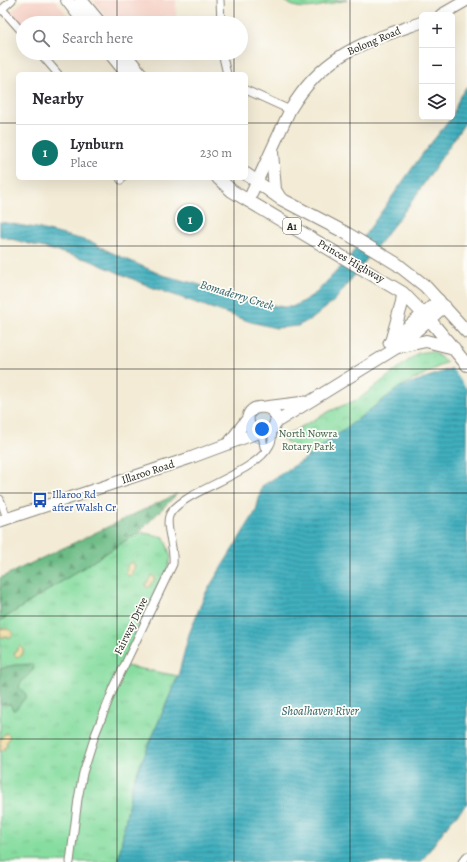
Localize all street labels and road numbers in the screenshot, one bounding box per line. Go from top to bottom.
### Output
street label: Bolong Road [345,23,403,59]
road number: A1 [283,218,301,234]
street label: Princes Highway [315,236,387,286]
street label: Illaroo Road [120,456,176,488]
street label: Fairway Drive [111,595,151,657]

